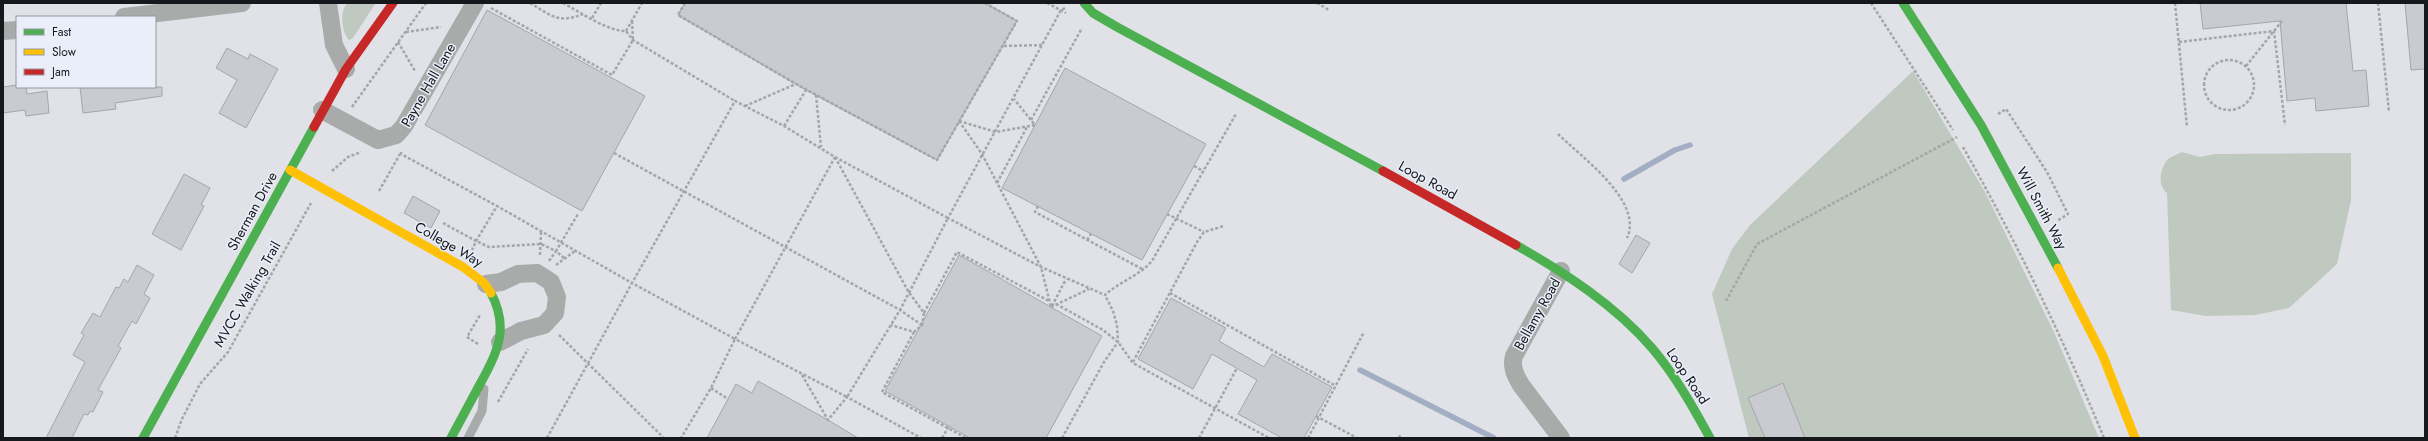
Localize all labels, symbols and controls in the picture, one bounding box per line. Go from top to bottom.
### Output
legend [16,16,156,88]
text: Fast [52,23,71,41]
street label: Payne Hall Lane [396,39,460,131]
text: Slow [52,43,77,61]
text: Jam [50,63,70,81]
street label: Loop Road [1395,156,1461,204]
street label: Will Smith Way [2012,163,2072,253]
street label: Sherman Drive [222,168,282,254]
street label: College Way [411,216,487,272]
street label: MVCC Walking Trail [209,237,285,351]
street label: Bellamy Road [1509,274,1565,354]
street label: Loop Road [1662,344,1714,408]

